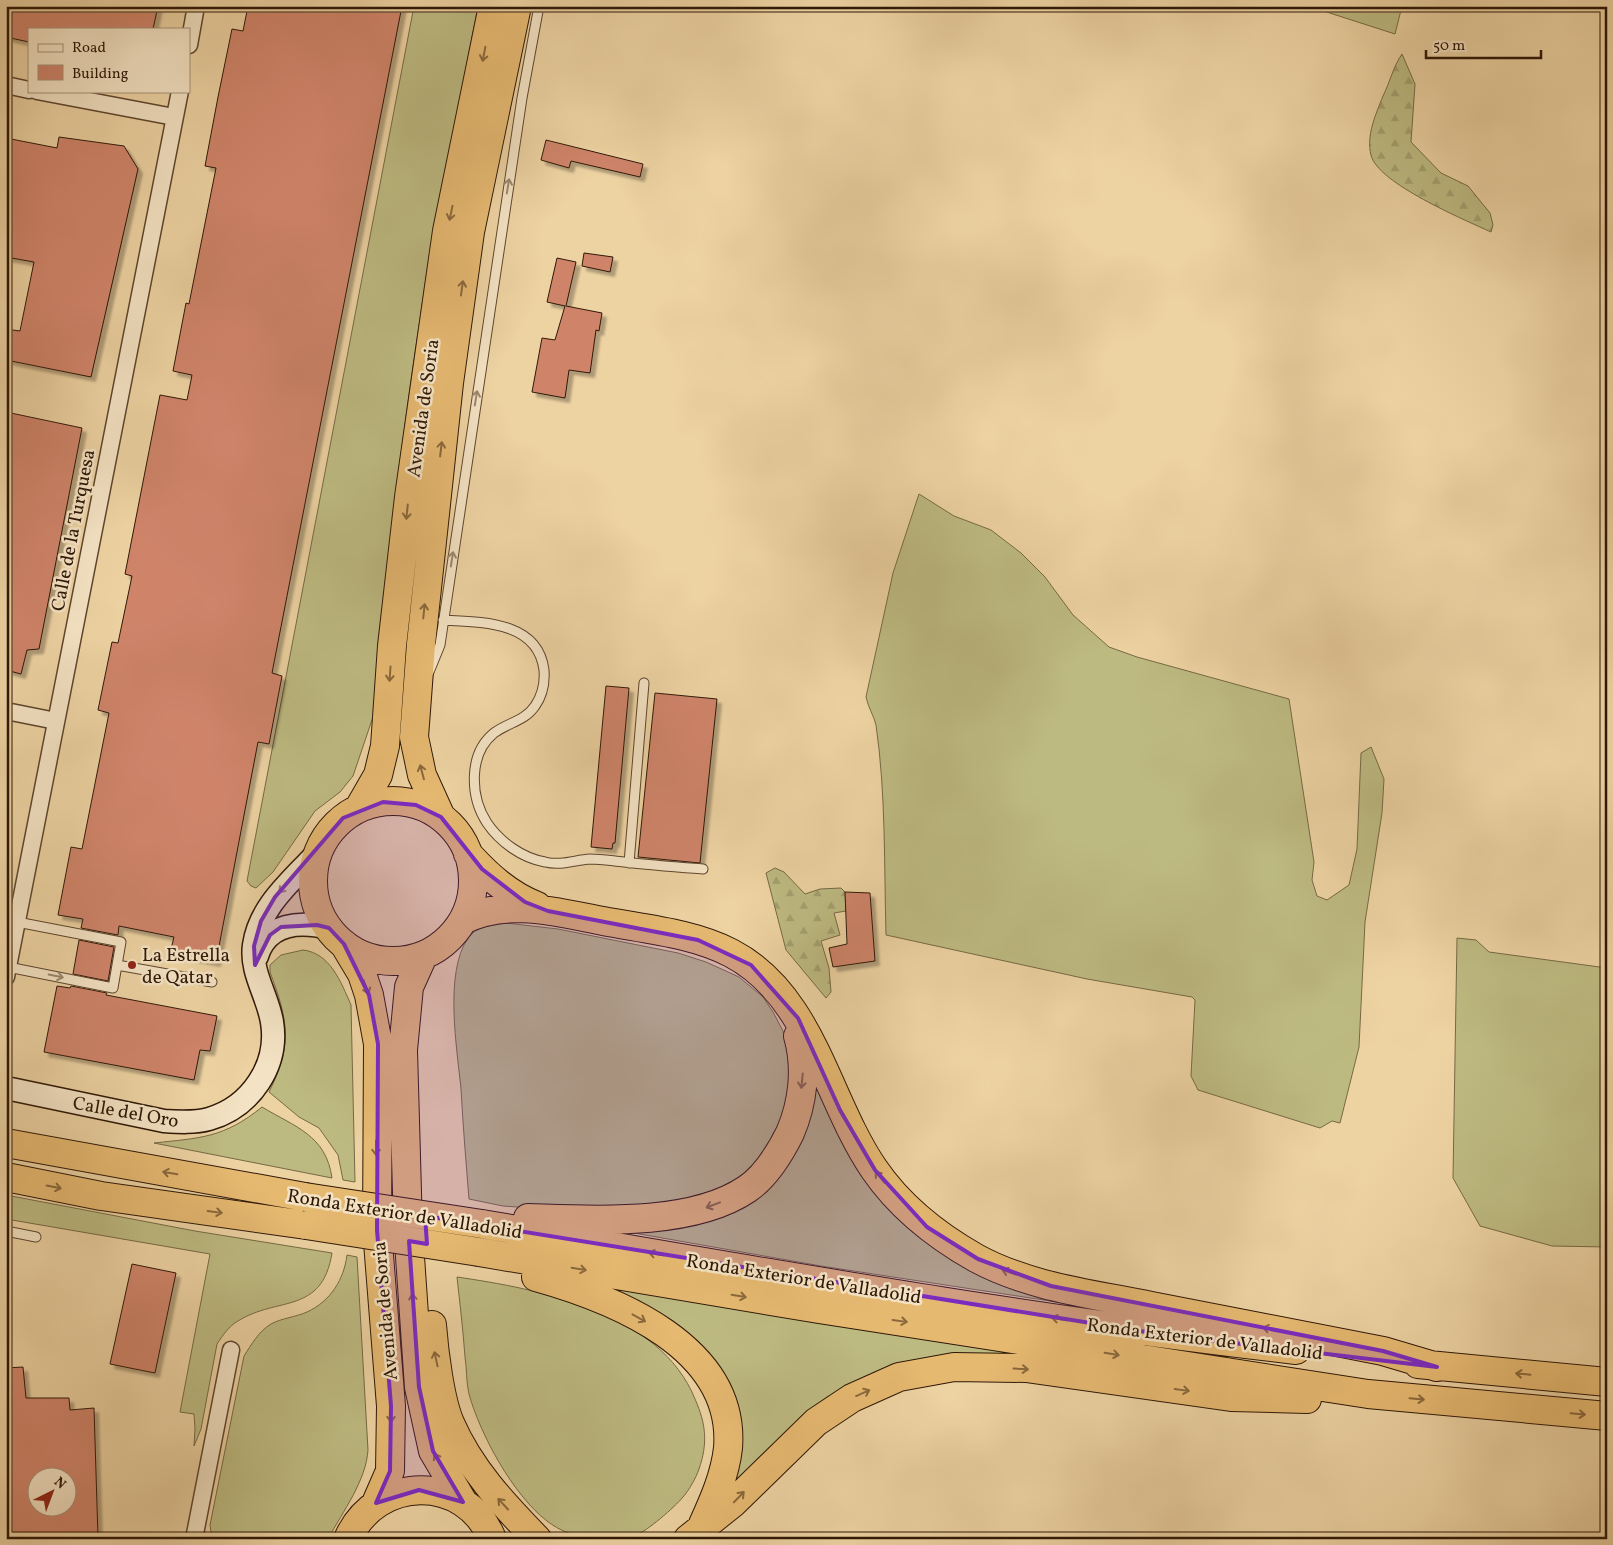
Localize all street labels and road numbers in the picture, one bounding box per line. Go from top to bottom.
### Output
street label: Avenida de Soria [401,337,447,479]
street label: Calle de la Turquesa [46,447,102,614]
street label: Calle del Oro [71,1091,181,1135]
street label: Ronda Exterior de Valladolid [285,1184,524,1246]
street label: Avenida de Soria [367,1240,405,1381]
street label: Ronda Exterior de Valladolid [684,1249,923,1311]
street label: Ronda Exterior de Valladolid [1085,1313,1324,1367]

